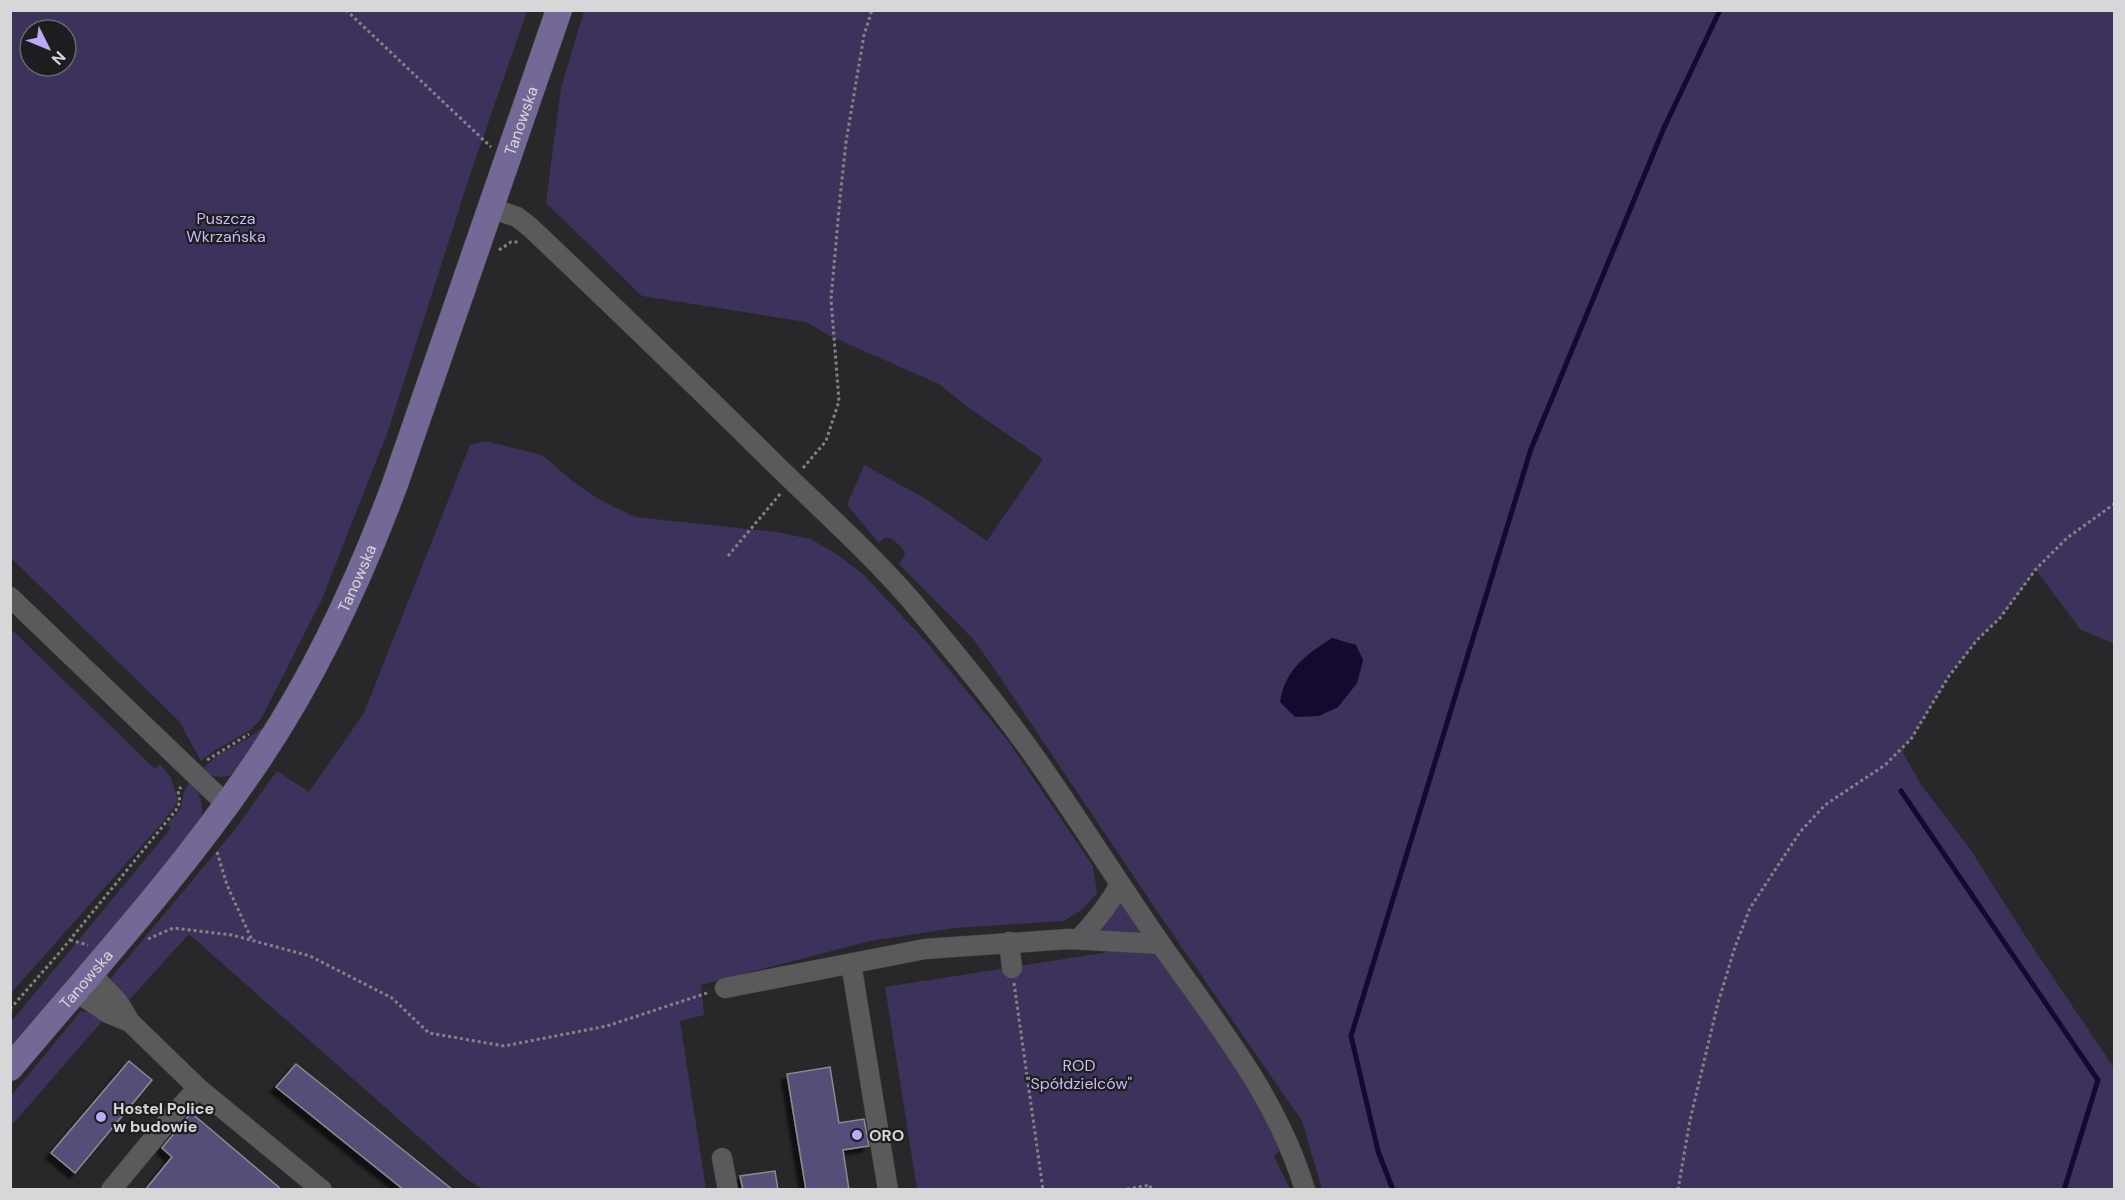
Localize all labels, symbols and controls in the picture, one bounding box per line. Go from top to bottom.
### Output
north arrow [18,18,78,78]
text: N [47,46,70,69]
street label: Tanowska [499,83,542,158]
park label: Puszcza Wkrzańska [186,208,266,247]
street label: Tanowska [333,541,381,615]
street label: Tanowska [55,945,117,1013]
park label: ROD "Spółdzielców" [1026,1055,1133,1094]
place label: Hostel Police w budowie [113,1098,214,1137]
marker: Hostel Police w budowie [94,1110,108,1124]
place label: ORO [869,1125,904,1146]
marker: ORO [850,1128,864,1142]

